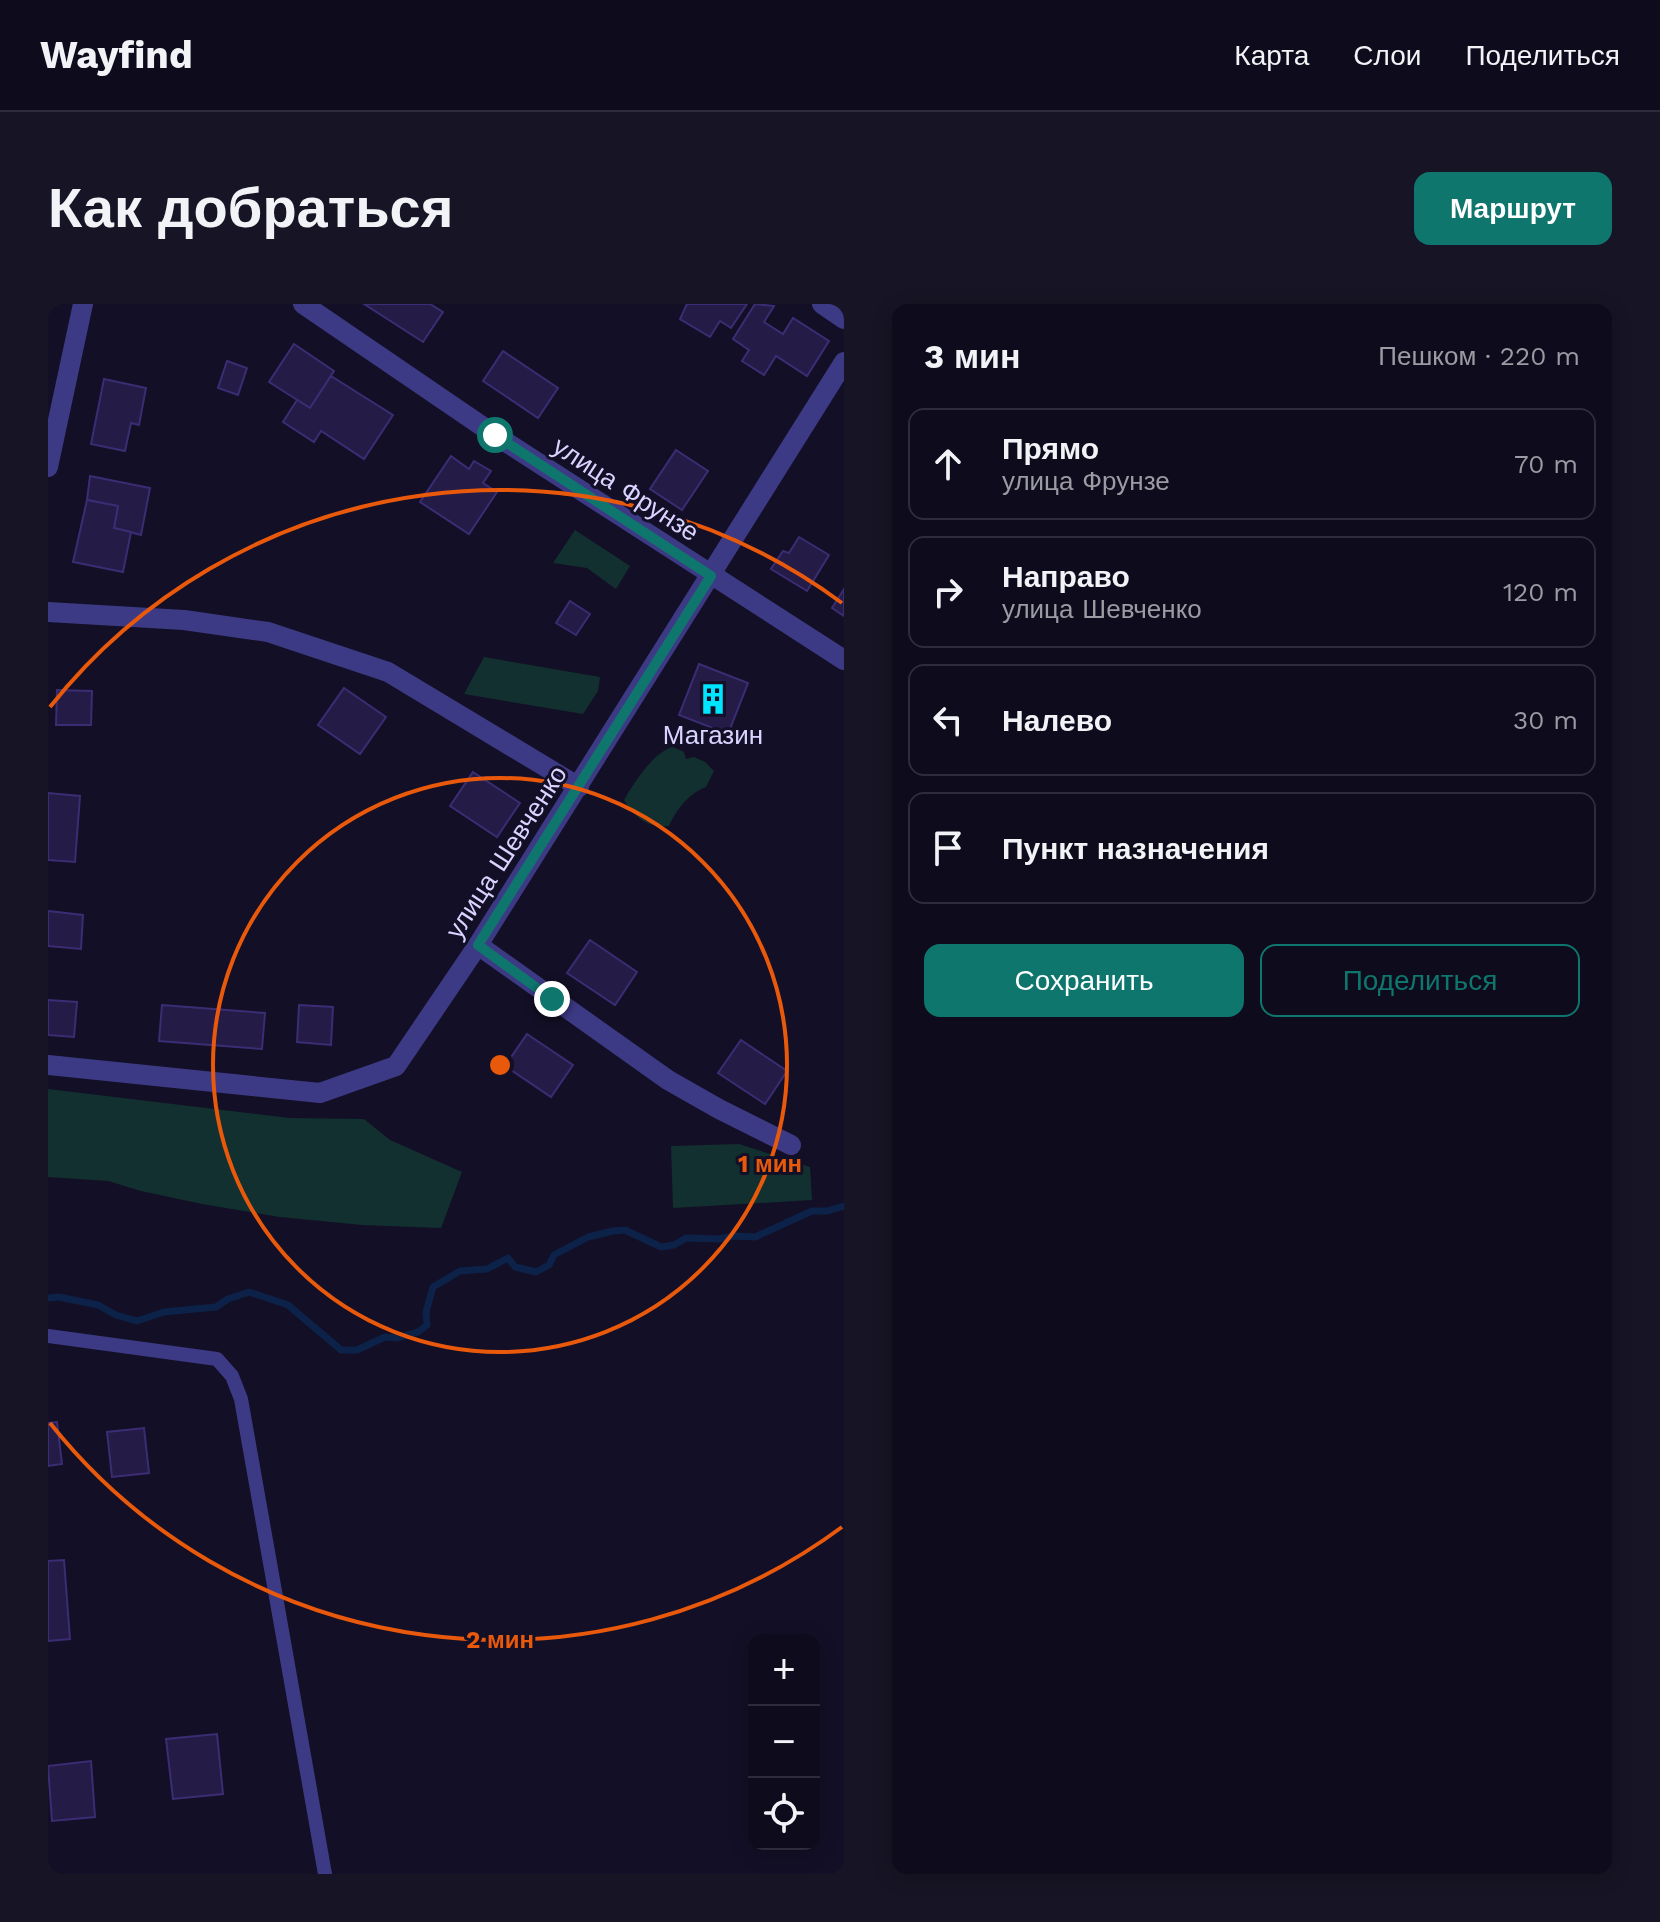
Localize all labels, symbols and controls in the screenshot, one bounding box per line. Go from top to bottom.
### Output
text: Wayfind [40,33,193,77]
text: Карта [1234,39,1309,72]
text: Слои [1353,39,1421,72]
text: Поделиться [1465,39,1620,72]
button: Маршрут [1414,172,1612,245]
text: Как добраться [48,175,453,241]
text: 3 мин [924,336,1020,376]
text: Пешком · 220 m [1378,341,1580,371]
route start [477,417,513,453]
street label: улица Фрунзе [547,431,705,547]
text: Прямо [1002,431,1099,466]
icon: ahead [926,442,970,486]
text: 70 m [1514,449,1578,479]
text: улица Фрунзе [1002,466,1170,496]
text: Направо [1002,559,1130,594]
icon: right [926,570,970,614]
text: 120 m [1503,577,1578,607]
text: улица Шевченко [1002,594,1202,624]
building icon: Магазин [696,682,730,716]
icon: left [926,698,970,742]
text: Налево [1002,703,1112,738]
text: 30 m [1513,705,1578,735]
place label: Магазин [663,720,763,750]
street label: улица Шевченко [439,760,573,944]
icon: arrive [926,826,970,870]
text: Пункт назначения [1002,831,1269,866]
button: Сохранить [924,944,1244,1017]
button: Поделиться [1260,944,1580,1017]
route end [534,981,570,1017]
centre of rings [486,1051,514,1079]
text: 1 мин [738,1150,802,1178]
text: 2 мин [466,1626,534,1654]
map controls [748,1634,820,1850]
button: + [748,1634,820,1706]
button: − [748,1706,820,1778]
button: locate [748,1778,820,1850]

